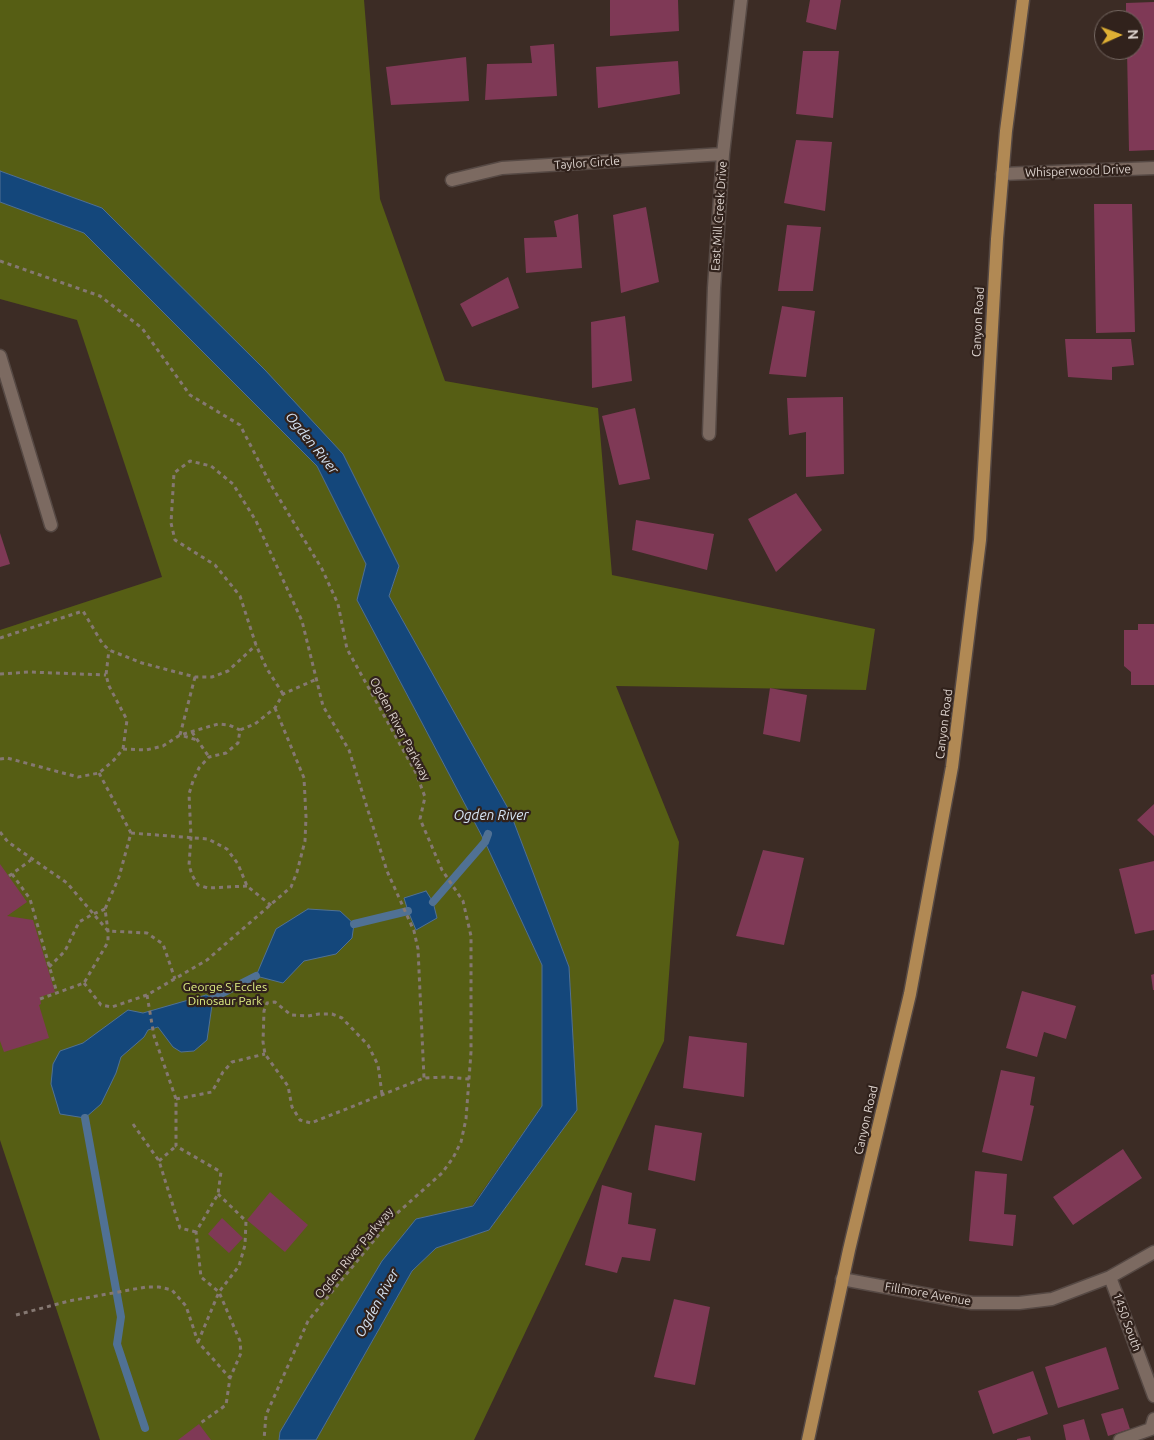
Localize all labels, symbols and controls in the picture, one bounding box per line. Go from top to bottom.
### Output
north arrow [1094,10,1144,60]
text: N [1125,29,1141,40]
street label: Taylor Circle [554,154,620,172]
street label: East Mill Creek Drive [708,161,730,271]
street label: Whisperwood Drive [1025,162,1131,180]
street label: Canyon Road [969,287,987,357]
water label: Ogden River [282,408,342,478]
street label: Ogden River Parkway [367,675,433,783]
street label: Canyon Road [933,688,955,760]
water label: Ogden River [453,807,529,823]
park label: George S Eccles Dinosaur Park [183,980,267,1008]
street label: Canyon Road [851,1084,881,1156]
street label: Ogden River Parkway [312,1204,396,1302]
water label: Ogden River [351,1266,403,1340]
street label: Fillmore Avenue [884,1279,972,1309]
street label: 1450 South [1110,1291,1144,1353]

